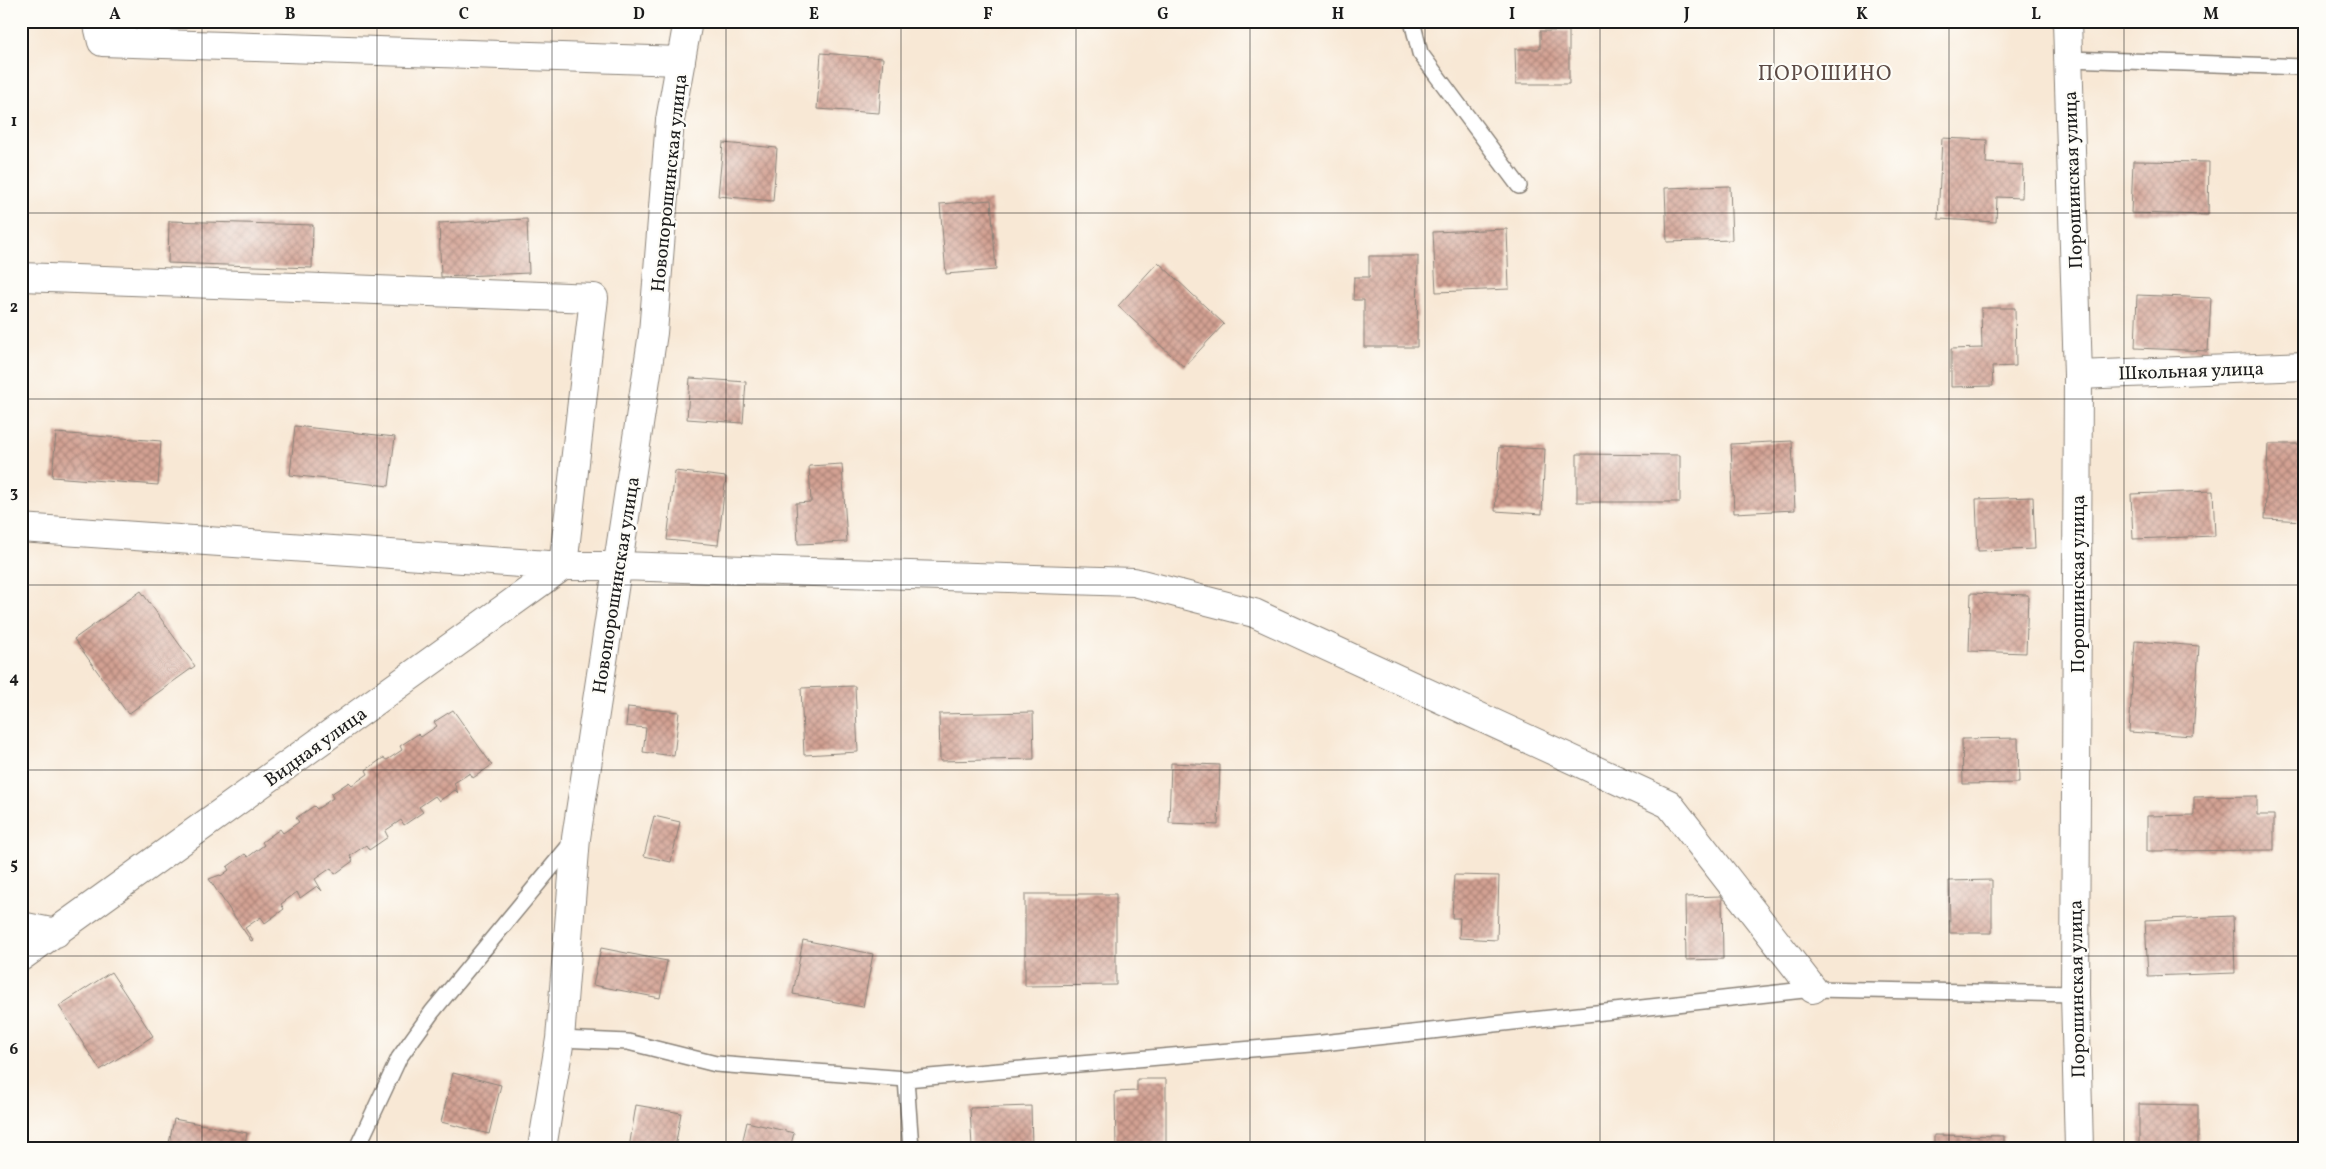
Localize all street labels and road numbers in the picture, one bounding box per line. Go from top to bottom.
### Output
street label: Новопорошинская улица [646,73,694,294]
street label: Порошинская улица [2058,90,2090,269]
street label: Школьная улица [2118,356,2264,388]
street label: Новопорошинская улица [587,475,647,696]
street label: Порошинская улица [2066,495,2092,673]
street label: Видная улица [259,701,373,794]
street label: Порошинская улица [2063,900,2093,1078]

